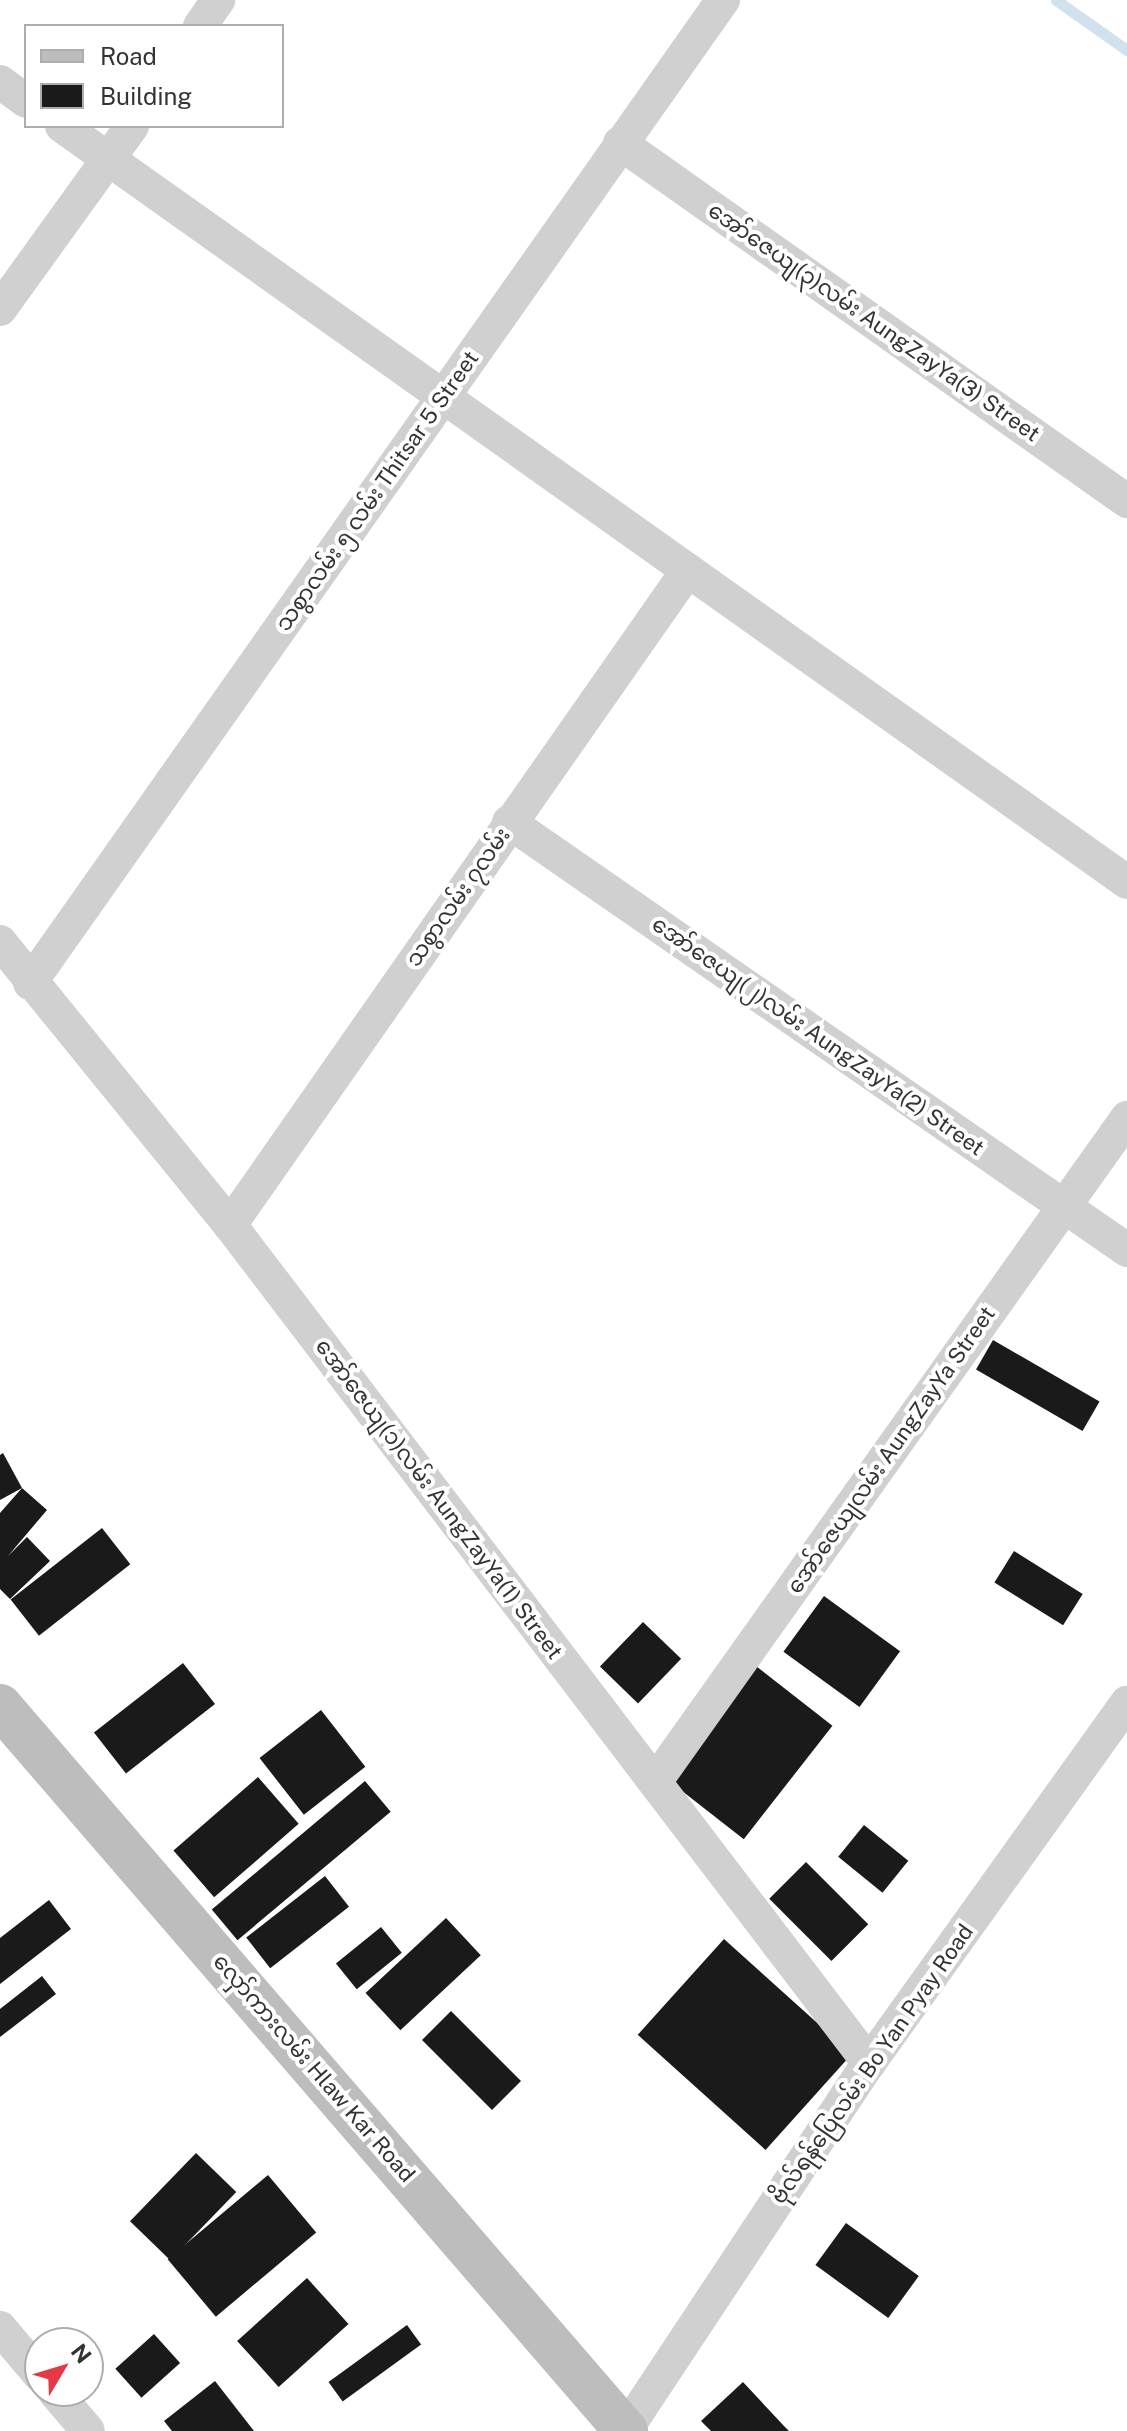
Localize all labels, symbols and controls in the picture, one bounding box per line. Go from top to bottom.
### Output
legend [24,24,284,128]
text: Road [100,42,157,70]
text: Building [100,82,192,110]
street label: အော်ဇေယျ(၃)လမ်း AungZayYa(3) Street [703,197,1045,447]
street label: သစွာလမ်း ၅ လမ်း Thitsar 5 Street [270,346,484,636]
street label: သစွာလမ်း ၇လမ်း [400,822,516,972]
street label: အော်ဇေယျ(၂)လမ်း AungZayYa(2) Street [647,911,989,1161]
street label: အော်ဇေယျလမ်း AungZayYa Street [781,1301,1001,1599]
street label: အော်ဇေယျ(၁)လမ်း AungZayYa(1) Street [310,1334,568,1664]
street label: ဗိုလ်ရန်ပြေလမ်း Bo Yan Pyay Road [765,1919,979,2209]
street label: လှော်ကားလမ်း Hlaw Kar Road [208,1948,420,2188]
north arrow [24,2327,104,2407]
text: N [66,2339,97,2368]

